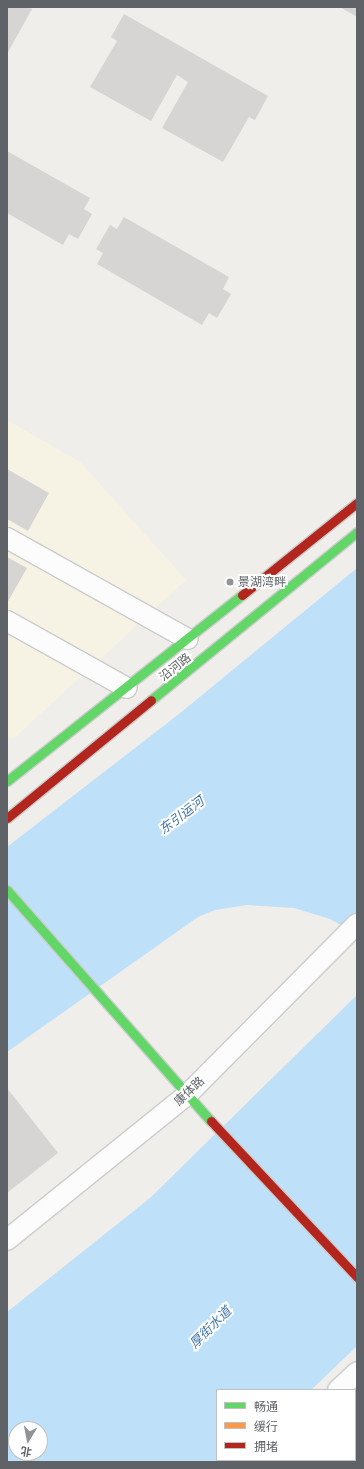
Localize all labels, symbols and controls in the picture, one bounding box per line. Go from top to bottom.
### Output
place label: 景湖湾畔 [238,575,286,589]
marker: 景湖湾畔 [225,577,235,587]
street label: 沿河路 [156,650,194,684]
water label: 东引运河 [157,794,207,838]
street label: 康体路 [171,1073,207,1109]
water label: 厚街水道 [187,1304,235,1352]
legend [216,1389,356,1461]
text: 畅通 [254,1399,278,1414]
text: 缓行 [254,1419,278,1434]
north arrow [8,1421,48,1461]
text: 拥堵 [254,1439,278,1454]
text: 北 [19,1444,33,1460]

